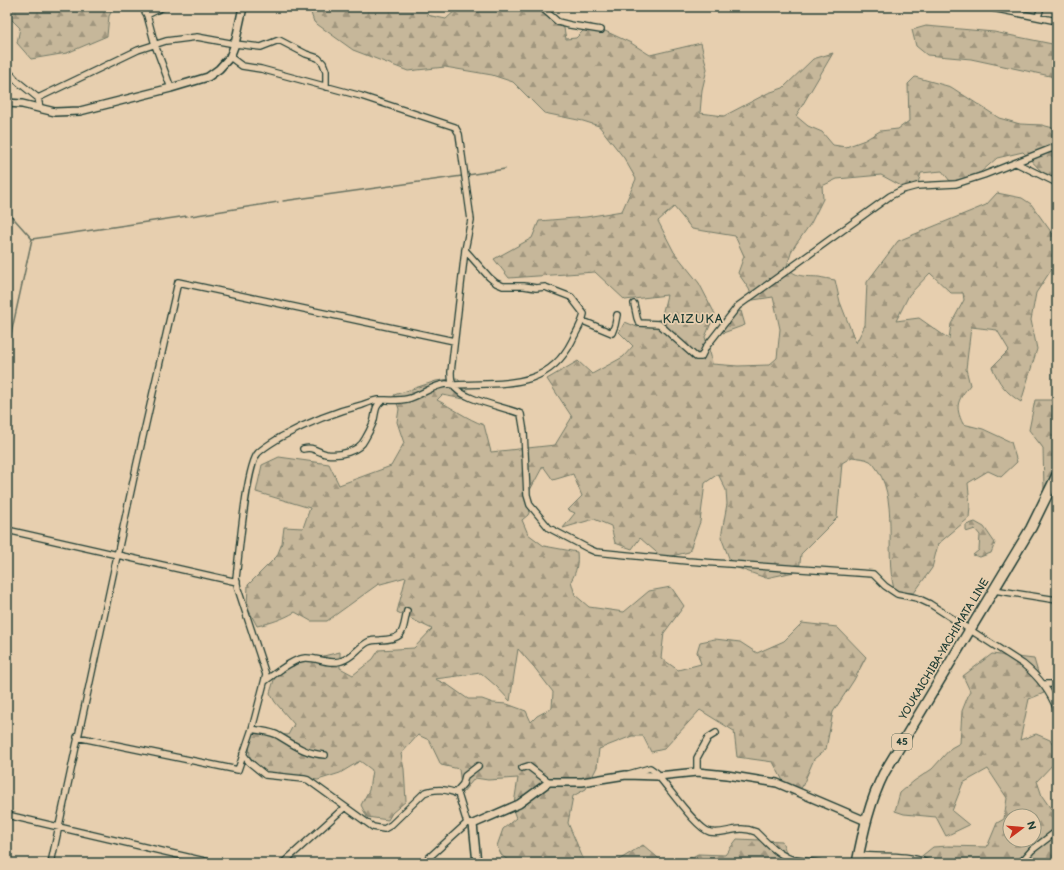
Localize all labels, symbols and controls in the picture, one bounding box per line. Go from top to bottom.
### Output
district label: KAIZUKA [662,311,724,327]
street label: YOUKAICHIBA-YACHIMATA LINE [896,576,991,723]
road number: 45 [892,734,912,750]
north arrow [1002,808,1042,848]
text: N [1024,820,1039,831]

